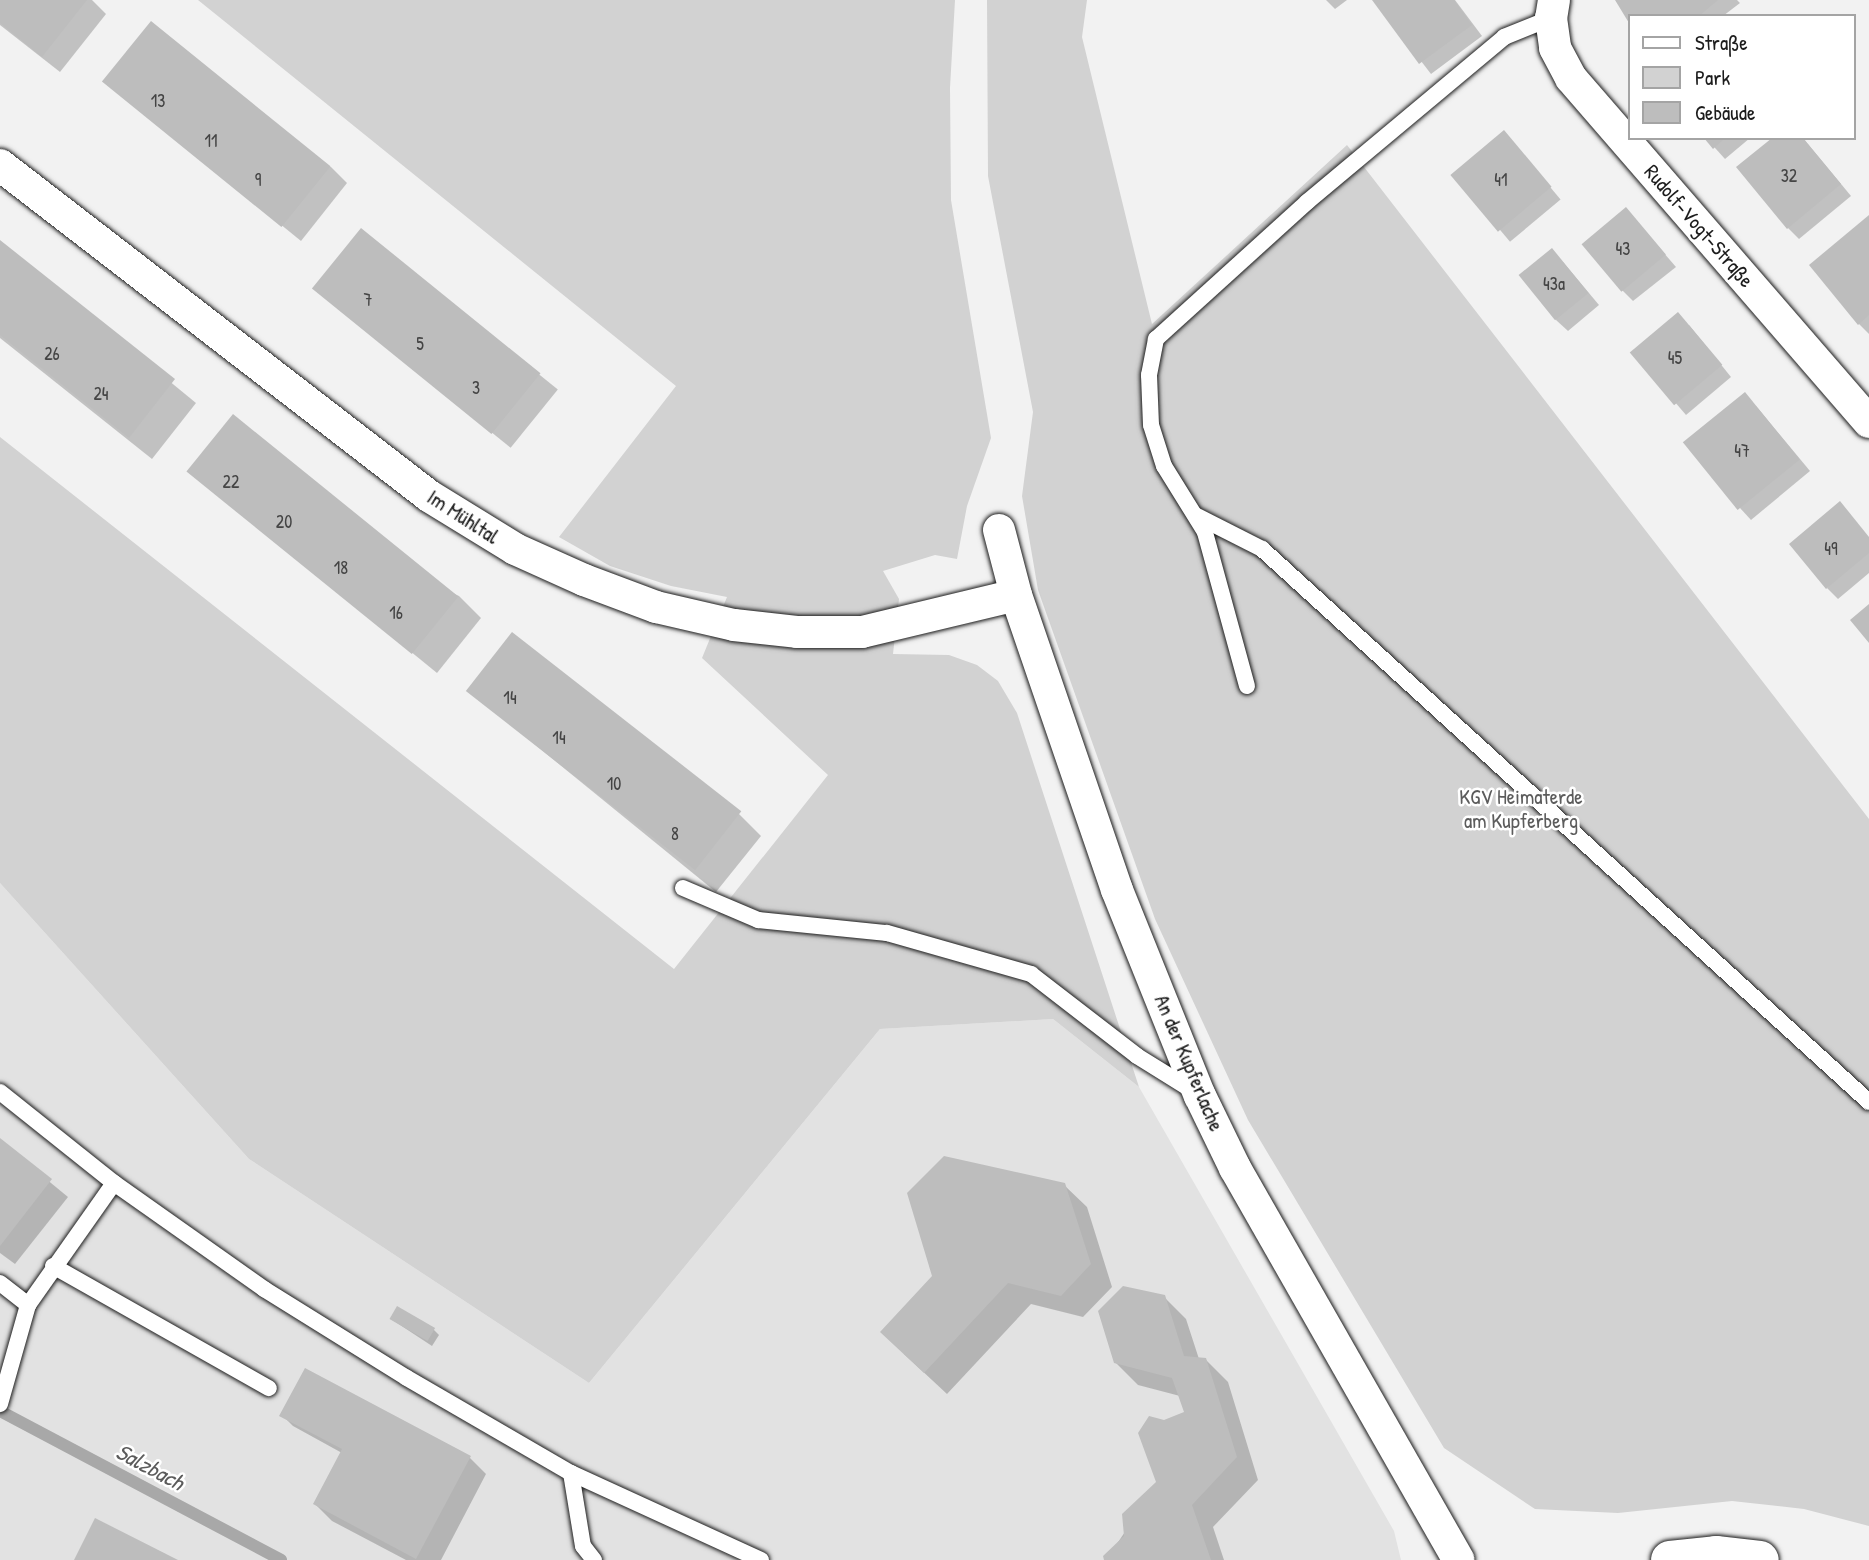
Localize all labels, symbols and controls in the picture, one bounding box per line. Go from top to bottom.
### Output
legend [1628,14,1855,140]
text: Straße [1695,28,1748,57]
text: Park [1695,63,1730,92]
house number: 13 [151,90,165,112]
text: Gebäude [1695,98,1755,127]
house number: 11 [204,130,218,152]
street label: Rudolf-Vogt-Straße [1639,160,1759,292]
house number: 32 [1781,165,1797,187]
house number: 9 [255,169,261,191]
house number: 41 [1494,169,1508,191]
house number: 43 [1616,238,1630,260]
house number: 43a [1543,273,1565,295]
house number: 7 [364,289,372,311]
house number: 5 [416,333,424,355]
house number: 26 [44,343,60,365]
house number: 45 [1668,347,1682,369]
house number: 3 [472,377,480,399]
house number: 24 [93,383,109,405]
house number: 47 [1734,440,1750,462]
house number: 22 [223,471,239,493]
street label: Im Mühltal [422,485,504,549]
house number: 20 [276,511,292,533]
house number: 49 [1824,538,1838,560]
house number: 18 [334,557,348,579]
house number: 16 [389,602,403,624]
house number: 14 [503,687,517,709]
house number: 14 [552,727,566,749]
house number: 10 [607,773,621,795]
park label: KGV Heimaterde am Kupferberg [1459,784,1583,834]
house number: 8 [671,823,679,845]
street label: An der Kupferlache [1149,991,1229,1135]
water label: Salzbach [111,1438,189,1496]

